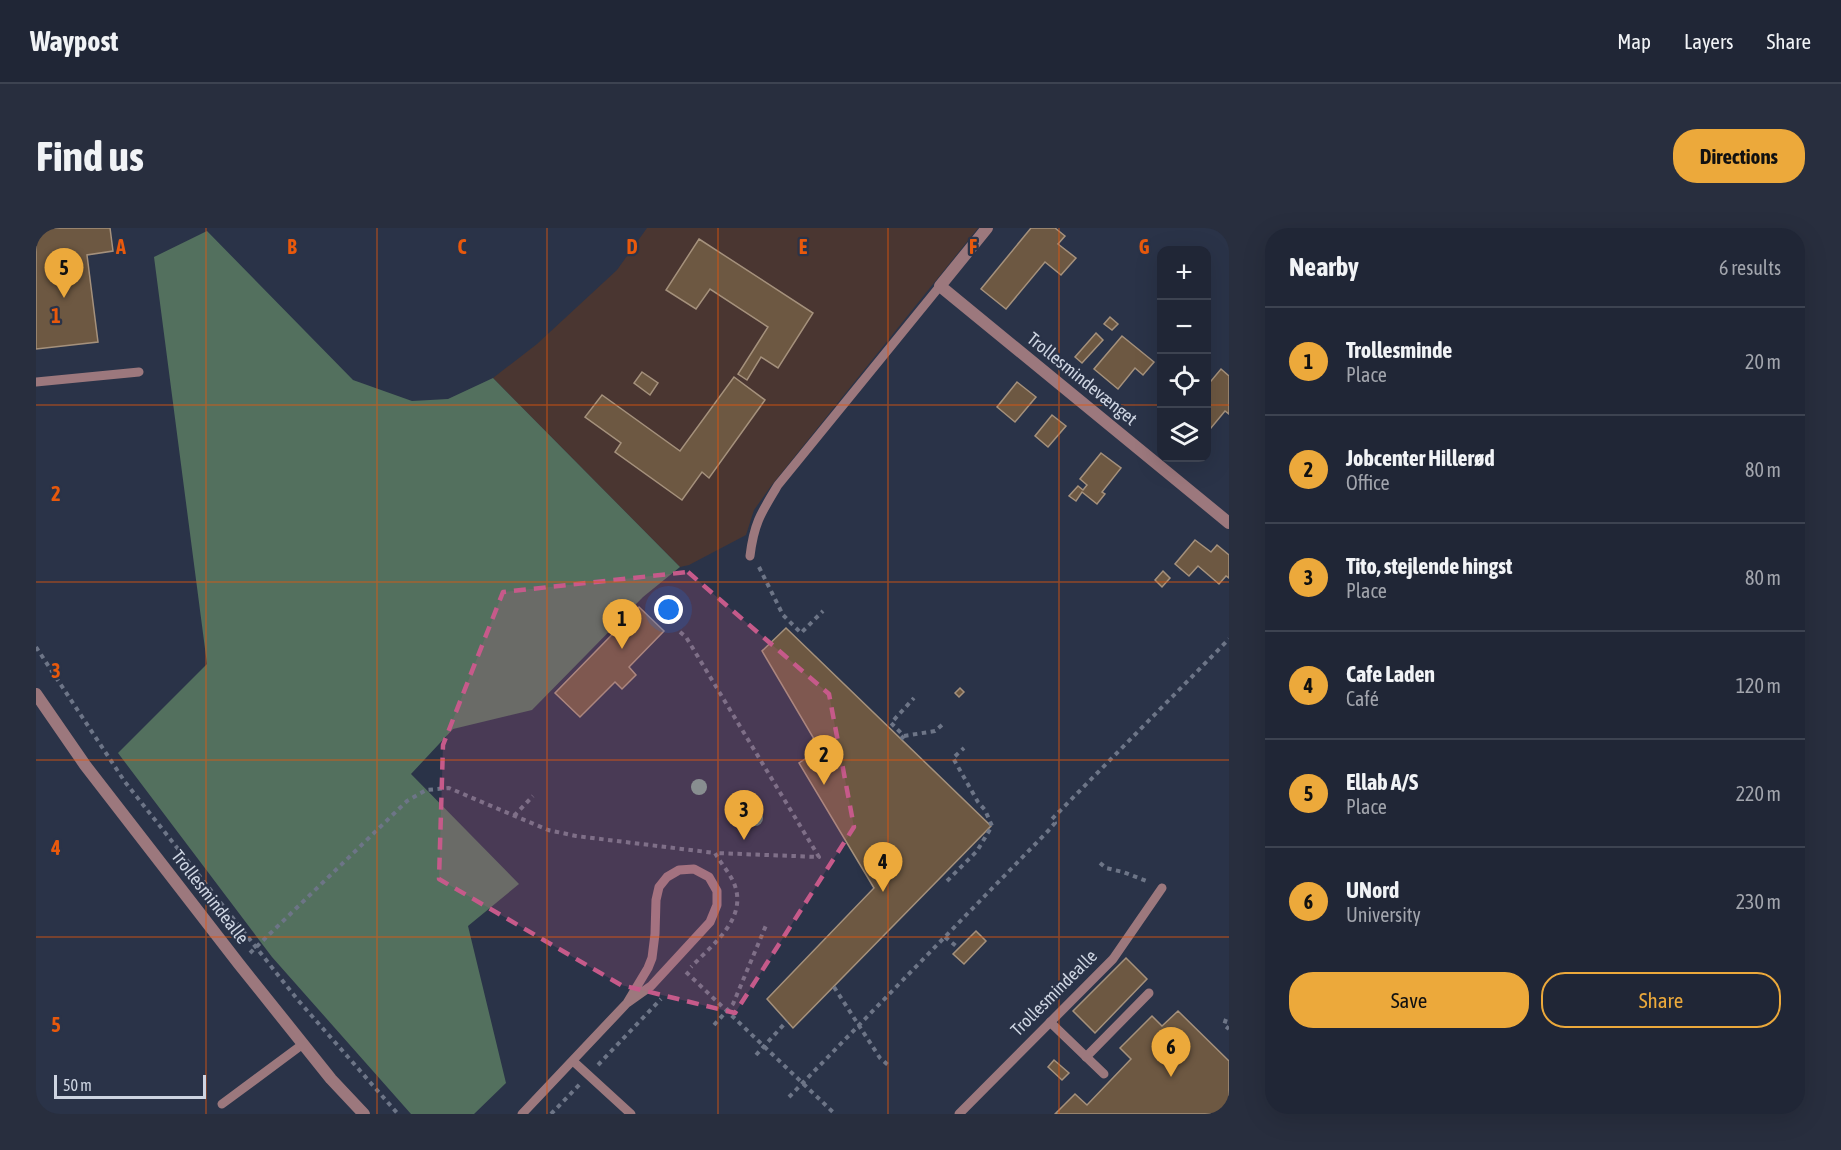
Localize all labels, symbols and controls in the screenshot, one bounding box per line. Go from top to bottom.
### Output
text: Waypost [30,25,118,57]
text: Map [1617,29,1651,53]
text: Layers [1684,29,1734,53]
text: Share [1767,29,1811,53]
button: Directions [1673,129,1805,183]
text: Find us [36,132,144,180]
text: A [115,235,126,258]
text: B [287,235,297,258]
text: C [458,235,467,258]
text: D [626,235,638,258]
text: E [799,235,808,258]
text: F [969,235,977,258]
text: G [1139,235,1150,258]
map controls [1157,246,1211,462]
button: + [1157,246,1211,300]
pin: 5 [45,248,84,298]
text: Nearby [1289,252,1359,282]
text: 6 results [1719,256,1781,279]
button: − [1157,300,1211,354]
text: 1 [51,304,61,327]
street label: Trollesmindevænget [1023,328,1141,429]
text: Trollesminde [1346,337,1452,363]
text: 1 [1304,350,1313,373]
text: 20 m [1745,350,1781,373]
button: locate [1157,354,1211,408]
text: Place [1346,363,1387,386]
button: layers [1157,408,1211,462]
text: Jobcenter Hillerød [1346,445,1495,471]
text: 2 [1304,458,1313,481]
text: 80 m [1745,458,1781,481]
text: Office [1346,471,1390,494]
text: 2 [51,482,61,505]
text: Tito, stejlende hingst [1346,553,1512,579]
text: 3 [1304,566,1313,589]
text: 80 m [1745,566,1781,589]
text: Place [1346,579,1387,602]
your location [654,595,683,624]
pin: 1 [602,600,642,649]
text: 3 [51,659,61,682]
text: Cafe Laden [1346,661,1435,687]
text: 4 [1304,674,1313,697]
text: 120 m [1736,674,1781,697]
text: Café [1346,687,1379,710]
pin: 2 [804,736,844,785]
text: Ellab A/S [1346,769,1418,795]
text: 5 [1304,782,1313,805]
text: 220 m [1736,782,1781,805]
pin: 3 [724,790,764,840]
text: Place [1346,795,1387,818]
text: 4 [50,836,61,859]
pin: 4 [864,842,902,892]
street label: Trollesmindealle [167,846,253,948]
text: UNord [1346,877,1399,903]
text: 6 [1304,890,1313,913]
text: 230 m [1736,890,1781,913]
text: University [1346,903,1421,926]
street label: Trollesmindealle [1006,945,1101,1040]
button: Save [1289,972,1529,1028]
button: Share [1541,972,1781,1028]
text: 5 [51,1013,61,1036]
pin: 6 [1152,1028,1190,1077]
scale bar [54,1072,206,1100]
text: 50 m [63,1076,92,1094]

